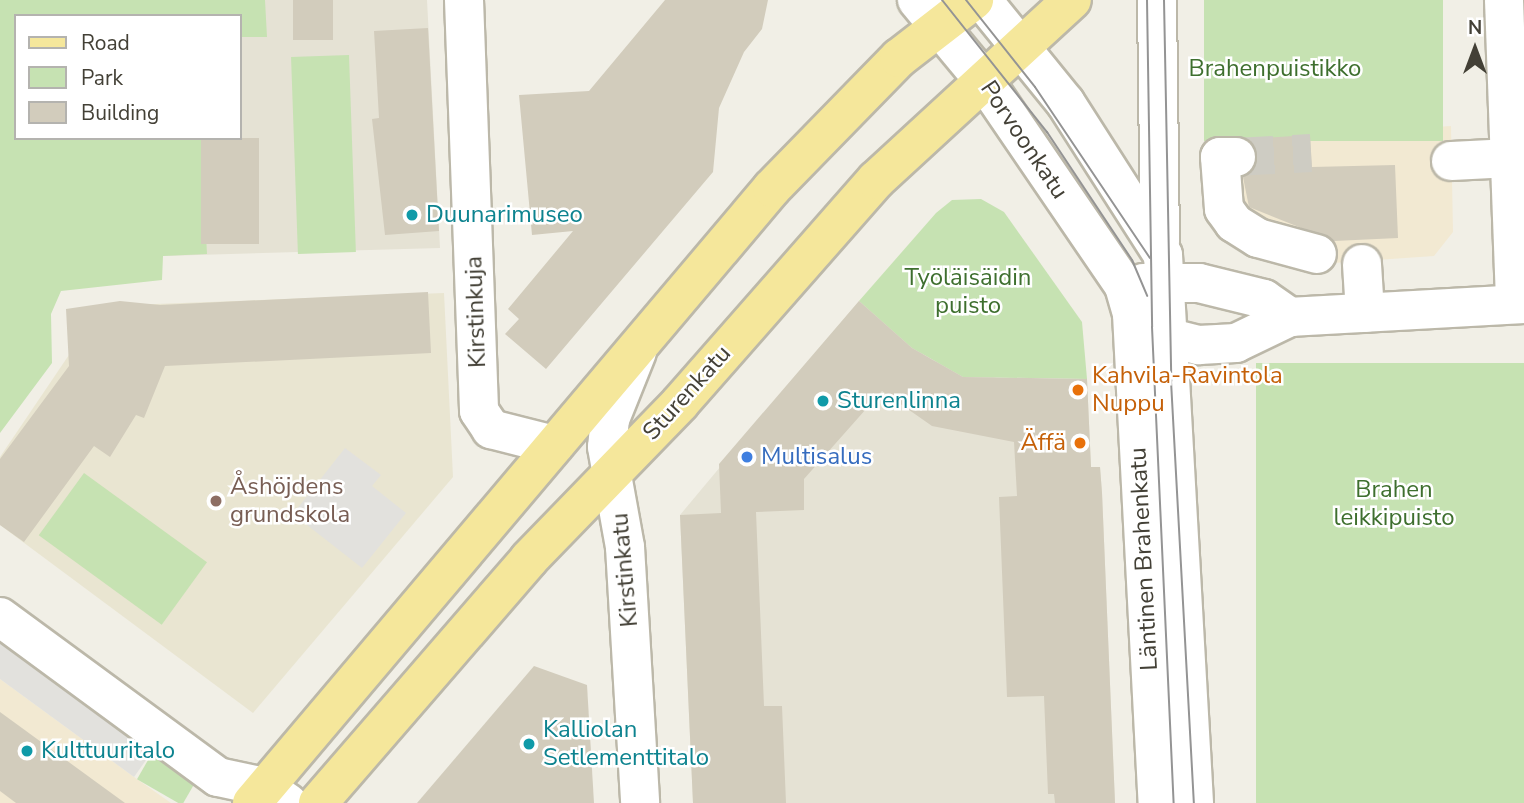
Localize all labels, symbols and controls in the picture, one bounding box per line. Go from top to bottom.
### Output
legend [14,14,242,140]
north arrow [1440,14,1510,84]
text: N [1468,15,1482,41]
text: Road [81,29,130,57]
park label: Brahenpuistikko [1189,55,1361,83]
text: Park [81,64,123,92]
street label: Porvoonkatu [974,75,1074,205]
text: Building [81,99,159,127]
place label: Duunarimuseo [426,201,583,229]
marker: Duunarimuseo [404,207,420,223]
street label: Kirstinkuja [460,256,492,368]
park label: Työläisäidin puisto [905,264,1031,320]
street label: Sturenkatu [637,340,737,446]
place label: Kahvila-Ravintola Nuppu [1092,362,1283,418]
marker: Kahvila-Ravintola Nuppu [1070,382,1086,398]
place label: Sturenlinna [837,387,961,415]
marker: Sturenlinna [815,393,831,409]
place label: Äffä [1020,429,1066,457]
marker: Äffä [1072,435,1088,451]
place label: Multisalus [761,443,872,471]
street label: Läntinen Brahenkatu [1124,447,1164,671]
marker: Multisalus [739,449,755,465]
place label: Åshöjdens grundskola [230,473,350,529]
park label: Brahen leikkipuisto [1334,476,1454,532]
marker: Åshöjdens grundskola [208,493,224,509]
street label: Kirstinkatu [606,512,644,628]
place label: Kalliolan Setlementtitalo [543,716,709,772]
marker: Kalliolan Setlementtitalo [521,736,537,752]
place label: Kulttuuritalo [41,737,175,765]
marker: Kulttuuritalo [19,743,35,759]

